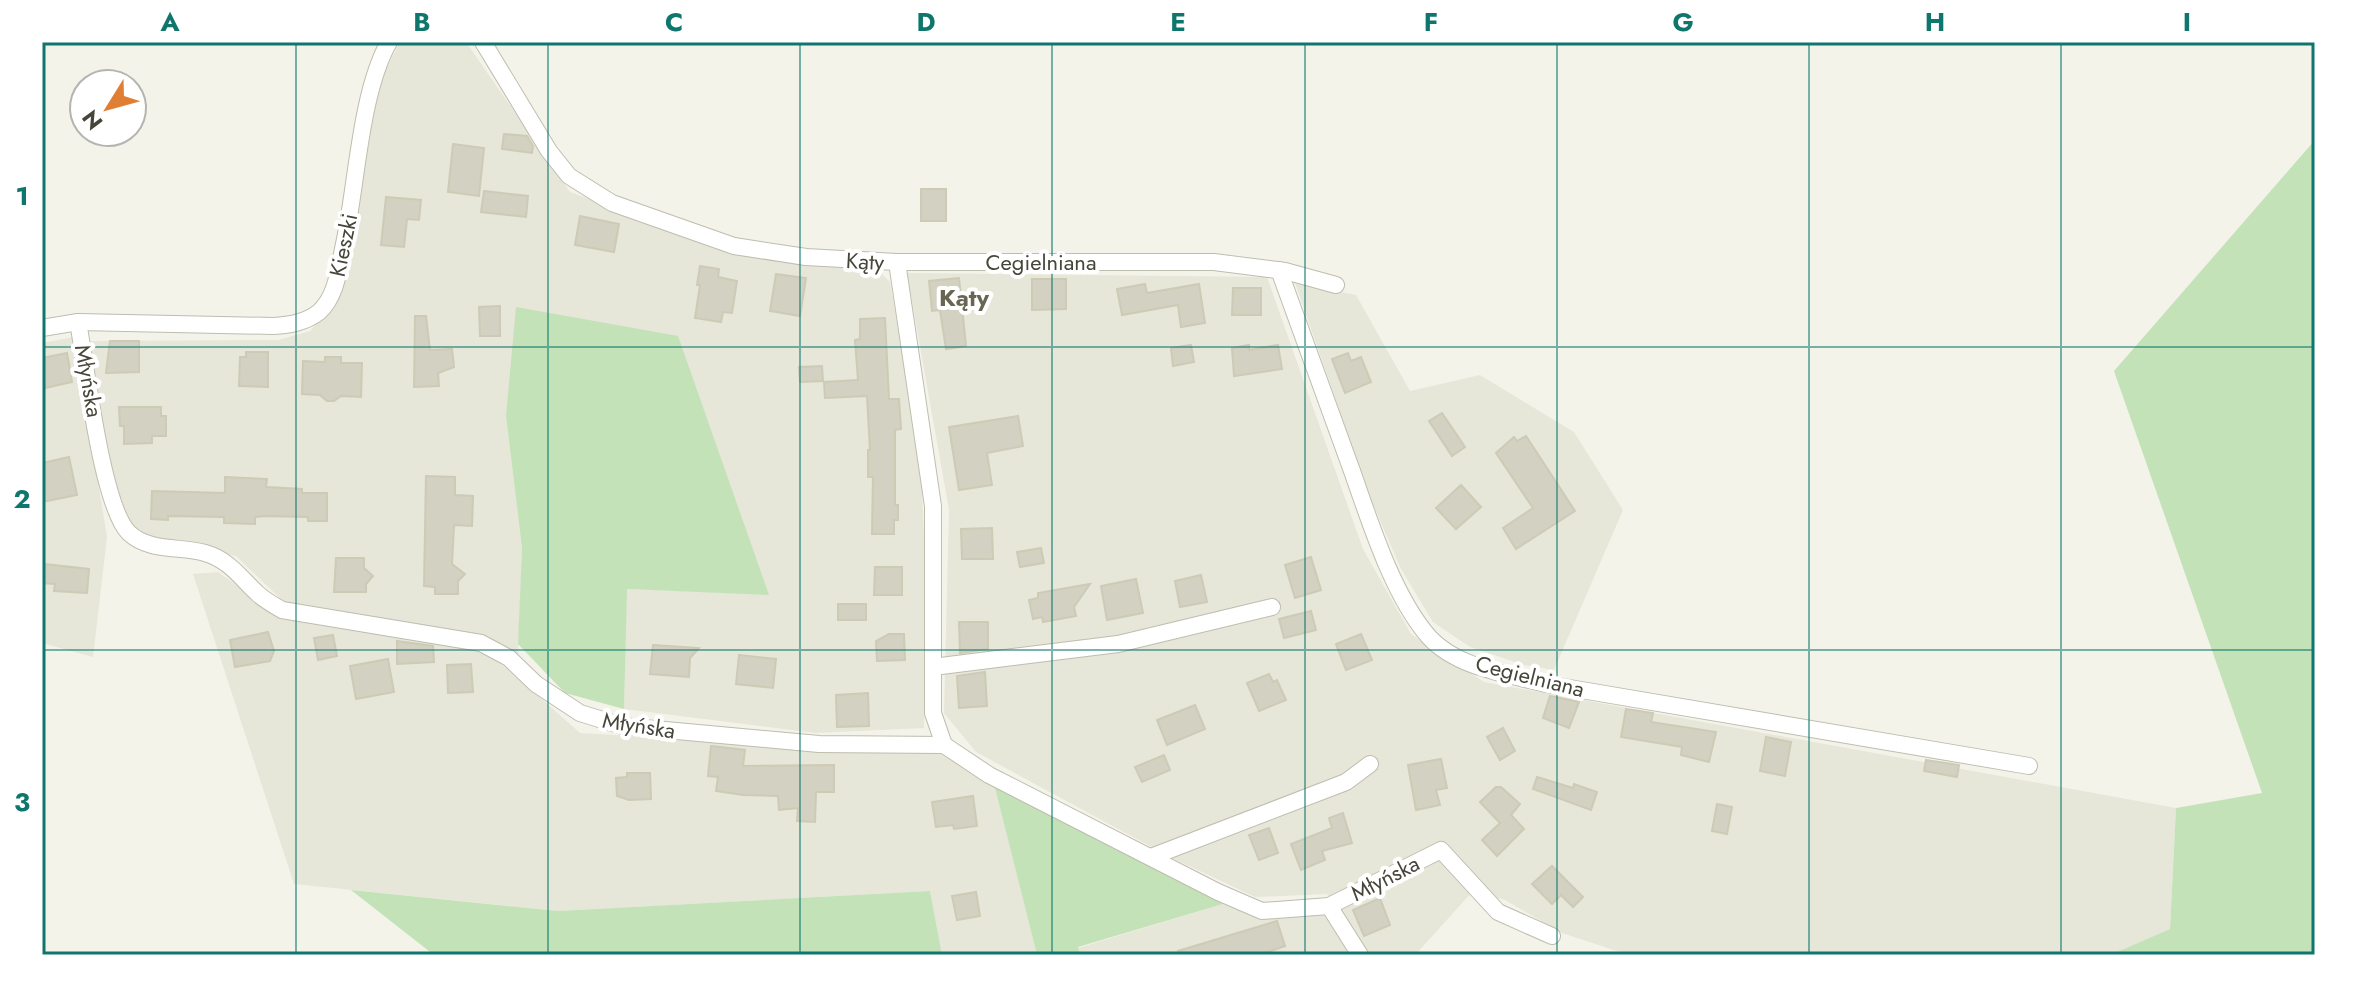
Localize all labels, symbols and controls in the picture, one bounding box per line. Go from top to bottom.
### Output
text: A [159,3,180,41]
text: B [413,3,431,41]
text: C [665,3,683,41]
text: D [916,3,936,41]
text: E [1170,3,1186,41]
text: F [1424,3,1438,41]
text: G [1672,3,1694,41]
text: H [1925,3,1945,41]
text: I [2183,3,2191,41]
north arrow [68,68,148,148]
text: N [74,103,110,137]
text: 1 [15,177,29,215]
street label: Kieszki [321,210,365,280]
street label: Kąty [845,244,885,278]
street label: Cegielniana [985,246,1097,278]
district label: Kąty [939,280,989,315]
street label: Młyńska [67,342,111,420]
text: 2 [13,480,31,518]
street label: Cegielniana [1472,647,1588,705]
street label: Młyńska [600,703,678,747]
text: 3 [14,783,30,821]
street label: Młyńska [1345,847,1425,909]

